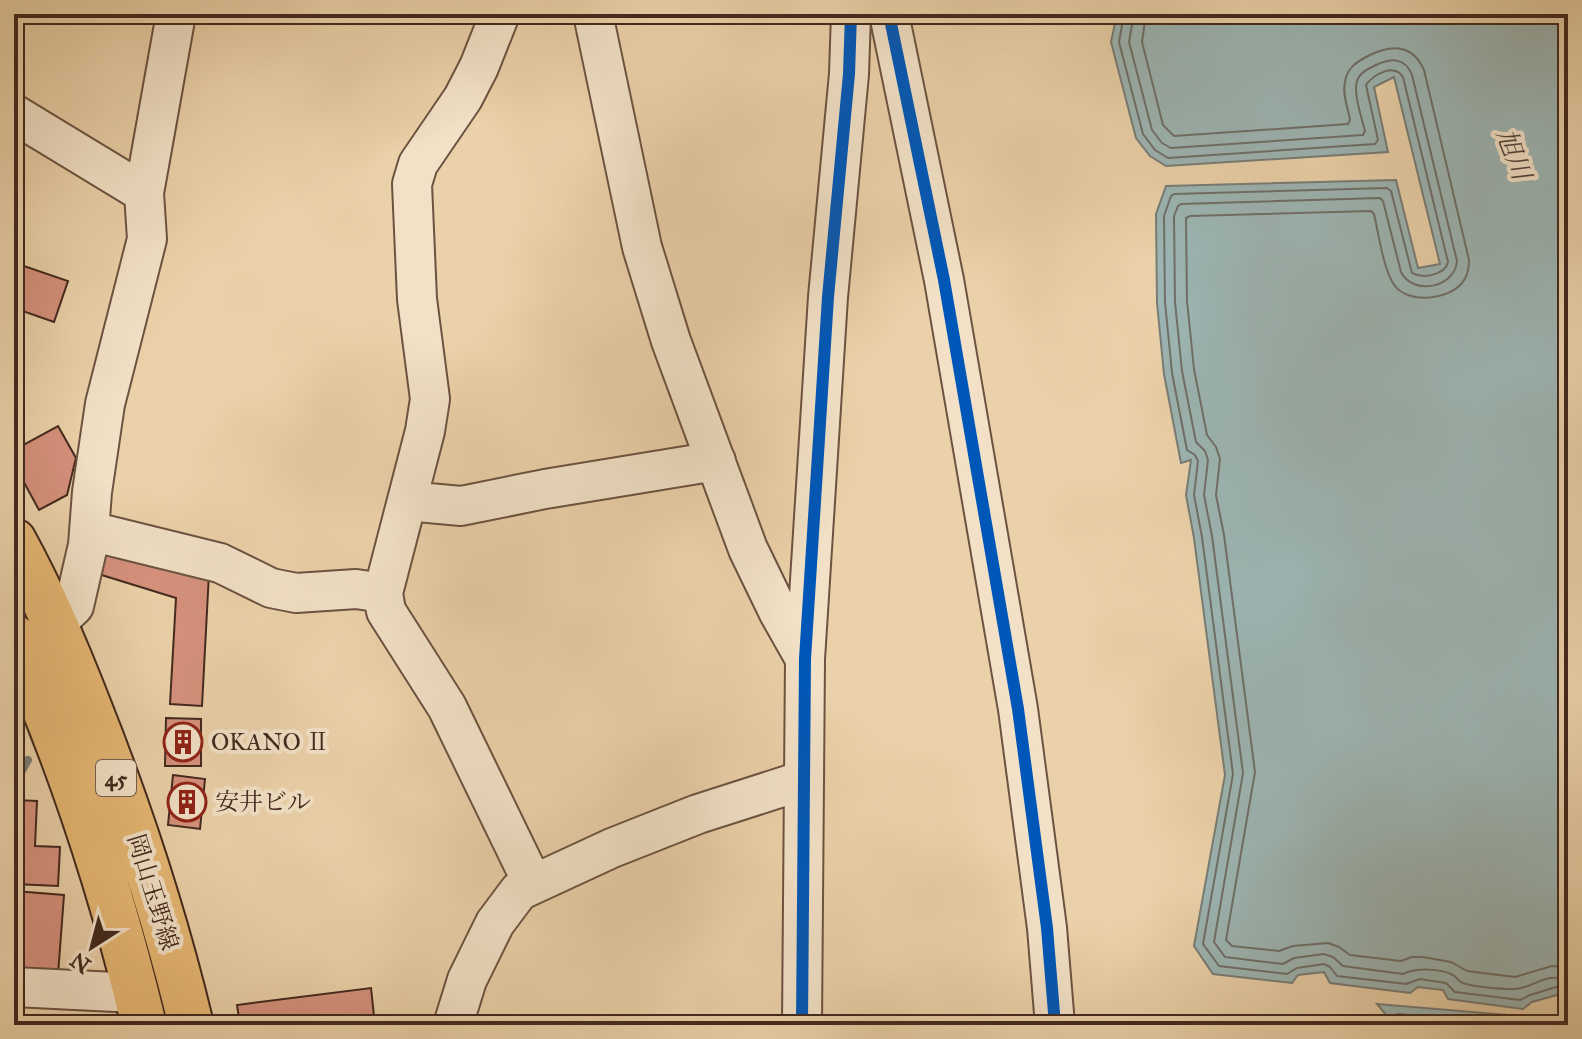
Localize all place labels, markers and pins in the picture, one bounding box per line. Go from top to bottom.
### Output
building icon: OKANO Ⅱ [162,721,204,763]
place label: OKANO Ⅱ [211,727,330,757]
building icon: 安井ビル [166,781,208,823]
place label: 安井ビル [215,787,311,817]

